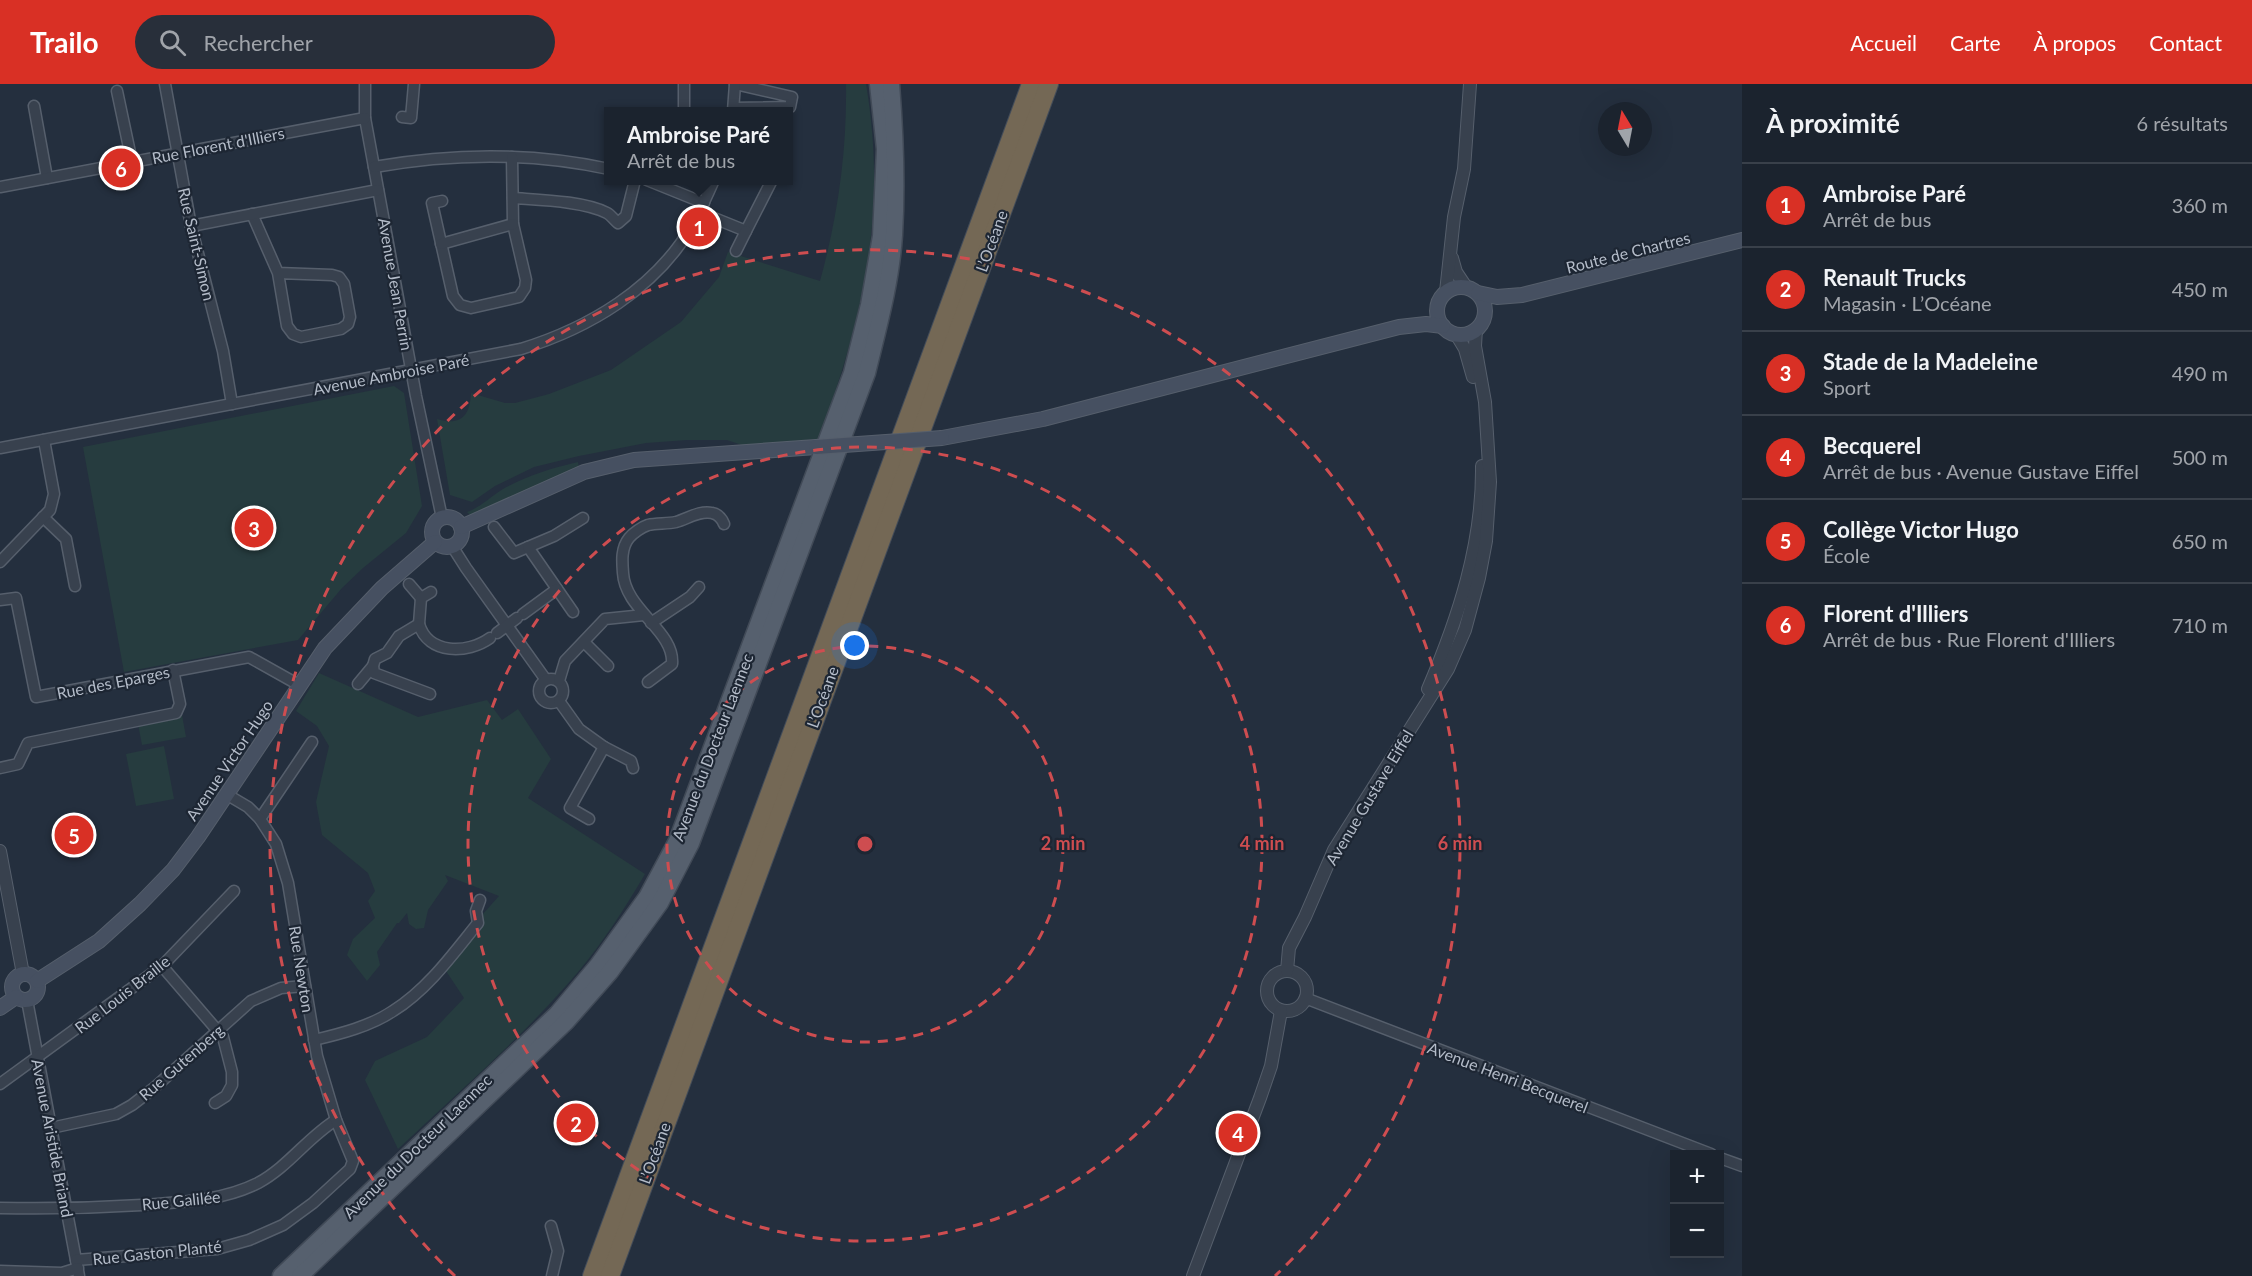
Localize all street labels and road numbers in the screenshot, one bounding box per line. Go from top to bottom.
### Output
street label: Rue Florent d'Illiers [150,123,286,167]
street label: Rue Saint-Simon [175,186,219,302]
street label: L’Océane [971,208,1011,274]
street label: Avenue Jean Perrin [375,216,417,352]
street label: Route de Chartres [1564,227,1692,277]
street label: Avenue Ambroise Paré [311,350,471,398]
street label: Avenue du Docteur Laennec [667,650,757,843]
street label: Rue des Eparges [55,662,171,702]
street label: L’Océane [802,664,842,730]
street label: Avenue Victor Hugo [182,696,276,824]
street label: Avenue Gustave Eiffel [1321,726,1417,868]
street label: Rue Newton [286,924,318,1014]
street label: Rue Louis Braille [71,951,173,1037]
street label: Rue Gutenberg [135,1020,227,1104]
street label: Avenue Henri Becquerel [1425,1038,1591,1116]
street label: Avenue Aristide Briand [28,1057,78,1219]
street label: Avenue du Docteur Laennec [339,1070,495,1222]
street label: L’Océane [634,1120,674,1186]
street label: Rue Galilée [141,1186,221,1214]
street label: Rue Gaston Planté [92,1236,222,1268]

